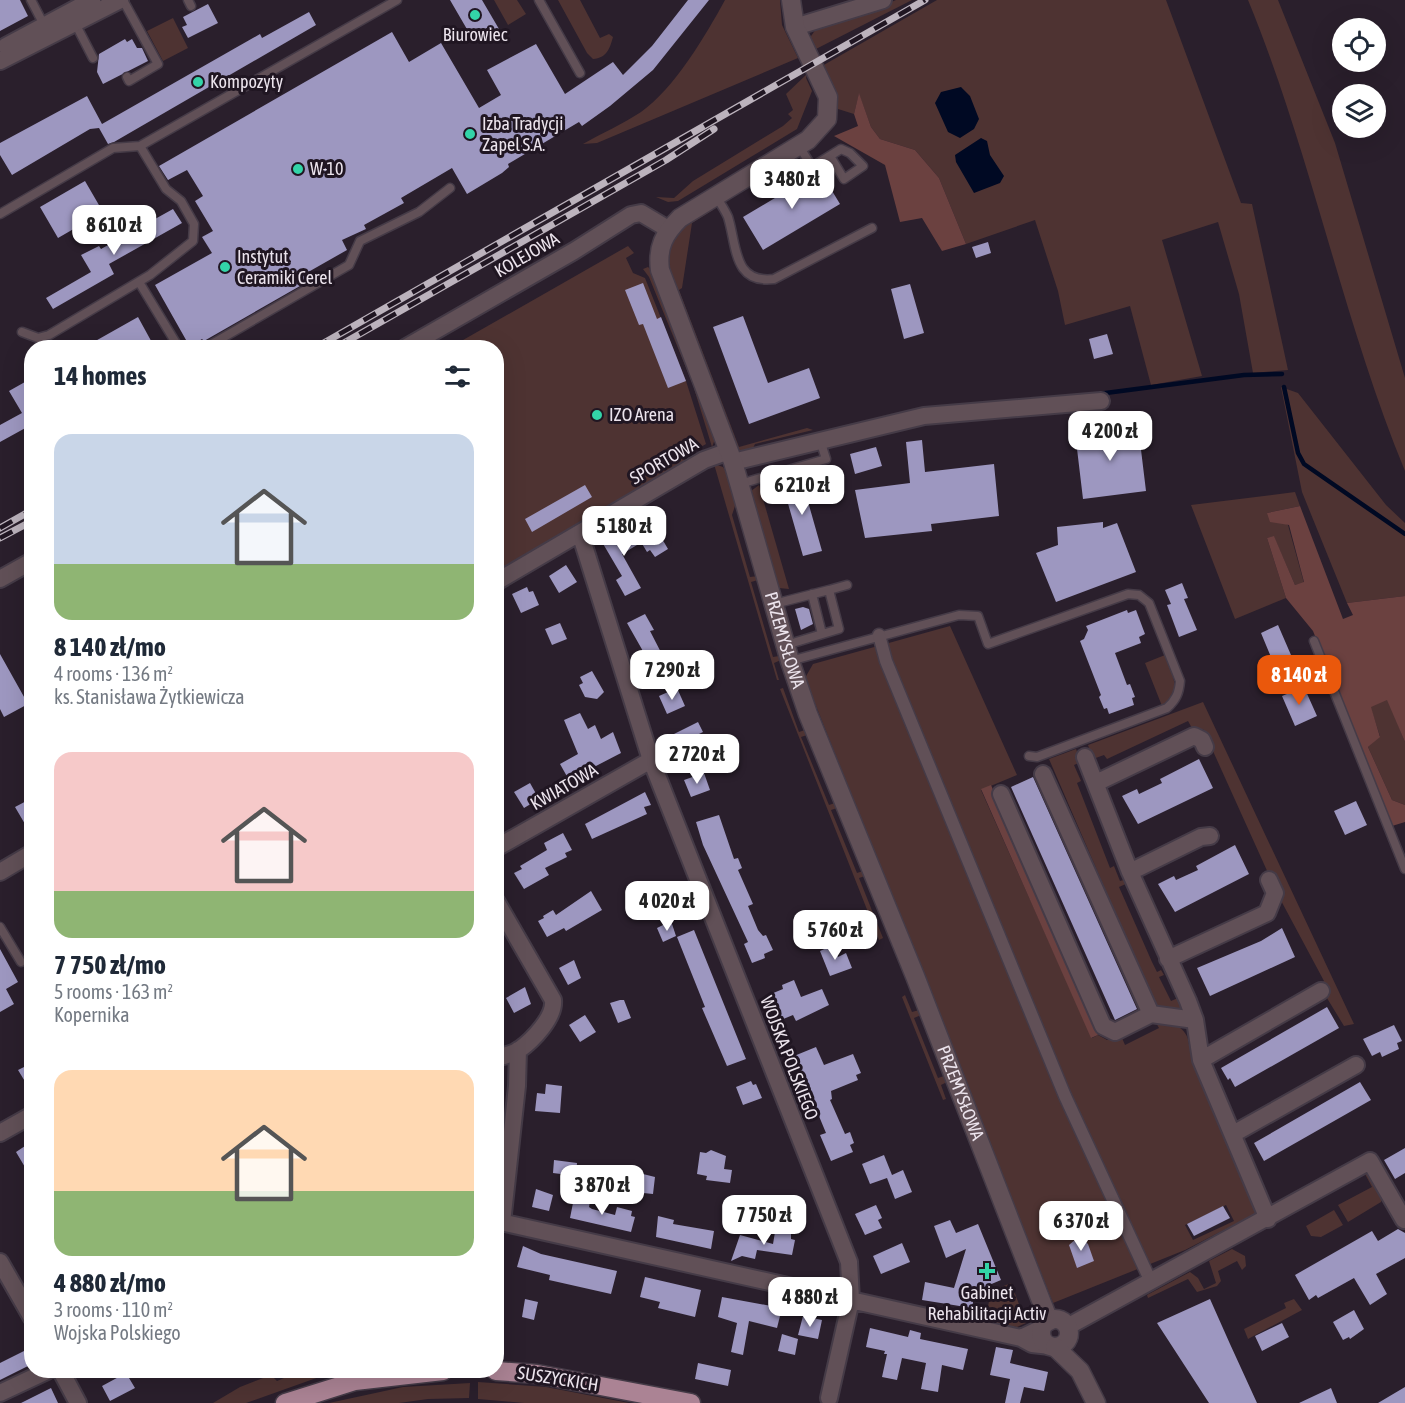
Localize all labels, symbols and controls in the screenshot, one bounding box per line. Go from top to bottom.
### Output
marker: Biurowiec [468,8,482,22]
map controls [1332,18,1386,138]
button: locate [1332,18,1386,72]
place label: Biurowiec [443,24,508,45]
place label: Kompozyty [210,71,283,92]
marker: Kompozyty [191,75,205,89]
button: layers [1332,84,1386,138]
place label: Izba Tradycji Zapel S.A. [482,113,563,155]
marker: Izba Tradycji Zapel S.A. [463,127,477,141]
place label: W-10 [310,158,343,179]
pin: 3 480 zł [730,159,854,210]
marker: W-10 [291,162,305,176]
text: 3 480 zł [764,167,820,190]
pin: 8 610 zł [52,205,176,256]
text: 8 610 zł [86,213,142,236]
street label: KOLEJOWA [491,228,563,281]
place label: Instytut Ceramiki Cerel [237,246,332,288]
marker: Instytut Ceramiki Cerel [218,260,232,274]
icon: filters [441,360,474,393]
text: 14 homes [54,361,147,391]
place label: IZO Arena [609,404,674,425]
marker: IZO Arena [590,408,604,422]
pin: 4 200 zł [1048,411,1172,462]
text: 4 200 zł [1082,419,1138,442]
street label: SPORTOWA [626,433,702,488]
pin: 6 210 zł [740,465,864,516]
icon: home [210,473,318,581]
text: 6 210 zł [774,473,830,496]
pin: 5 180 zł [562,506,686,557]
text: 5 180 zł [596,514,652,537]
street label: PRZEMYSŁOWA [761,589,810,691]
text: 8 140 zł/mo [54,632,166,662]
pin: 7 290 zł [610,650,734,701]
pin: 8 140 zł [1237,655,1361,706]
text: 7 290 zł [644,658,700,681]
text: 4 rooms · 136 m² [54,662,173,685]
text: 8 140 zł [1271,663,1327,686]
text: ks. Stanisława Żytkiewicza [54,685,244,708]
pin: 2 720 zł [635,734,759,785]
text: 2 720 zł [669,742,725,765]
street label: KWIATOWA [526,759,601,814]
icon: home [210,791,318,899]
pin: 4 020 zł [605,881,729,932]
text: 4 020 zł [639,889,695,912]
pin: 5 760 zł [773,910,897,961]
text: 5 760 zł [807,918,863,941]
text: 7 750 zł/mo [54,950,166,980]
text: 5 rooms · 163 m² [54,980,173,1003]
street label: WOJSKA POLSKIEGO [756,993,823,1123]
text: Kopernika [54,1003,130,1026]
street label: PRZEMYSŁOWA [933,1042,989,1143]
icon: home [210,1109,318,1217]
pin: 3 870 zł [540,1165,664,1216]
text: 3 870 zł [574,1173,630,1196]
pin: 7 750 zł [702,1195,826,1246]
pin: 6 370 zł [1019,1201,1143,1252]
text: 7 750 zł [736,1203,792,1226]
text: 6 370 zł [1053,1209,1109,1232]
marker: Gabinet Rehabilitacji Activ [978,1262,996,1280]
text: 4 880 zł/mo [54,1268,166,1298]
pin: 4 880 zł [748,1277,872,1328]
place label: Gabinet Rehabilitacji Activ [927,1282,1047,1324]
text: 4 880 zł [782,1285,838,1308]
text: 3 rooms · 110 m² [54,1298,173,1321]
text: Wojska Polskiego [54,1321,181,1344]
street label: SUSZYCKICH [516,1362,600,1395]

